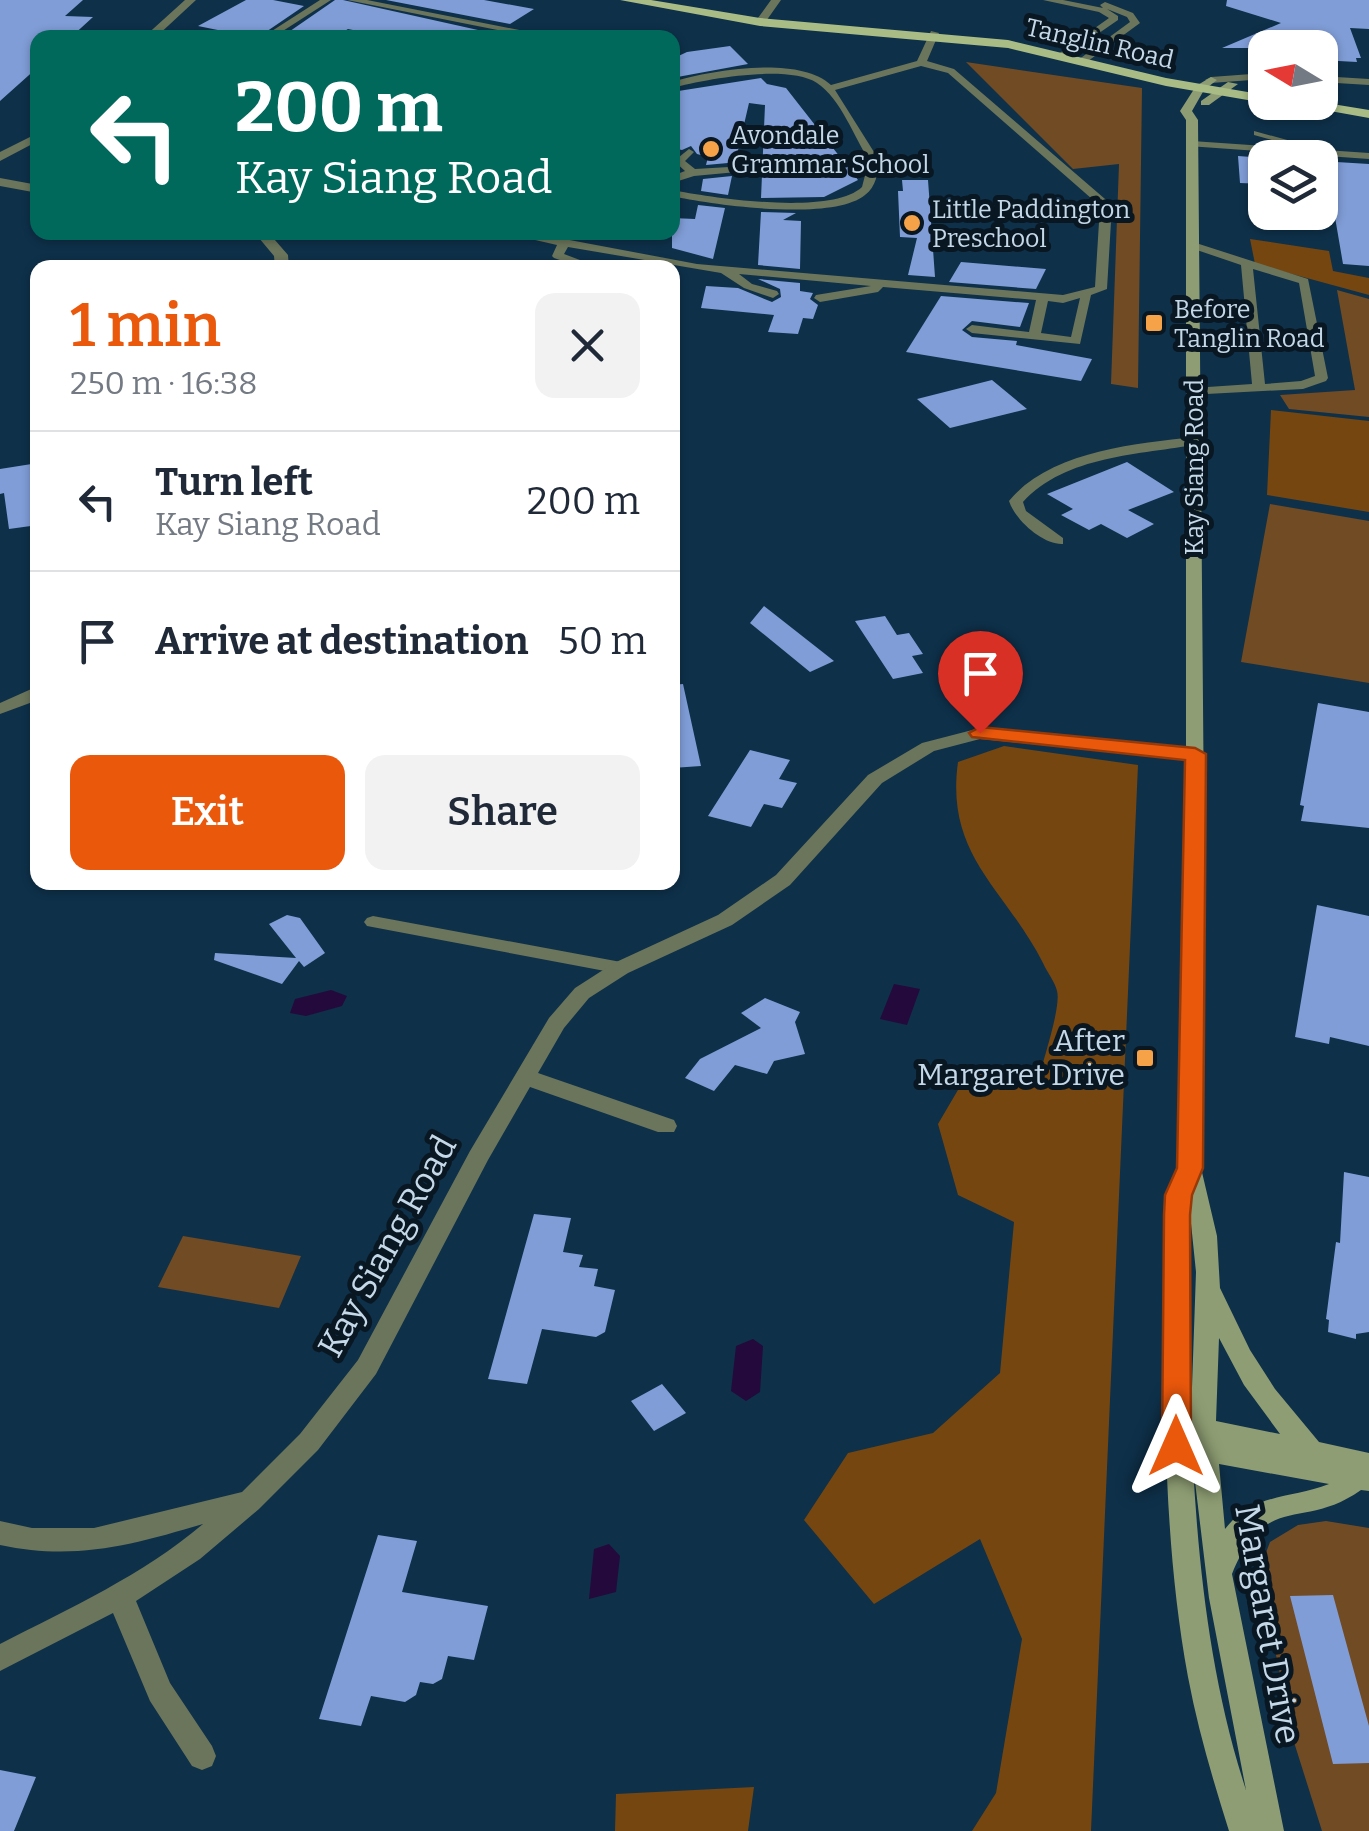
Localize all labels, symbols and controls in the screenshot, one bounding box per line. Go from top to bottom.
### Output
street label: Tanglin Road [1023,12,1177,76]
north arrow [1248,30,1338,120]
map controls [1248,30,1338,230]
text: 200 m [235,66,443,150]
icon: left [70,70,200,200]
place label: Avondale Grammar School [731,121,929,180]
marker: Avondale Grammar School [700,138,722,160]
button: layers [1248,140,1338,230]
text: Kay Siang Road [235,151,552,205]
place label: Little Paddington Preschool [932,195,1130,254]
marker: Little Paddington Preschool [901,212,923,234]
text: 1 min [70,290,221,362]
button: close [535,293,640,398]
place label: Before Tanglin Road [1174,295,1325,354]
marker: Before Tanglin Road [1143,312,1165,334]
text: 250 m · 16:38 [70,364,258,402]
street label: Kay Siang Road [1180,379,1210,555]
text: Turn left [155,459,313,505]
icon: left [70,474,125,529]
text: 200 m [527,478,640,524]
text: Kay Siang Road [155,505,381,543]
icon: arrive [70,614,125,669]
text: Arrive at destination [155,618,528,664]
text: 50 m [558,618,647,664]
pin [938,631,1023,734]
icon: arrive [953,646,1008,701]
button: Exit [70,755,345,870]
button: Share [365,755,640,870]
place label: After Margaret Drive [917,1023,1125,1093]
marker: After Margaret Drive [1134,1047,1156,1069]
street label: Kay Siang Road [309,1128,465,1364]
position arrow [1124,1394,1228,1498]
street label: Margaret Drive [1226,1501,1310,1747]

